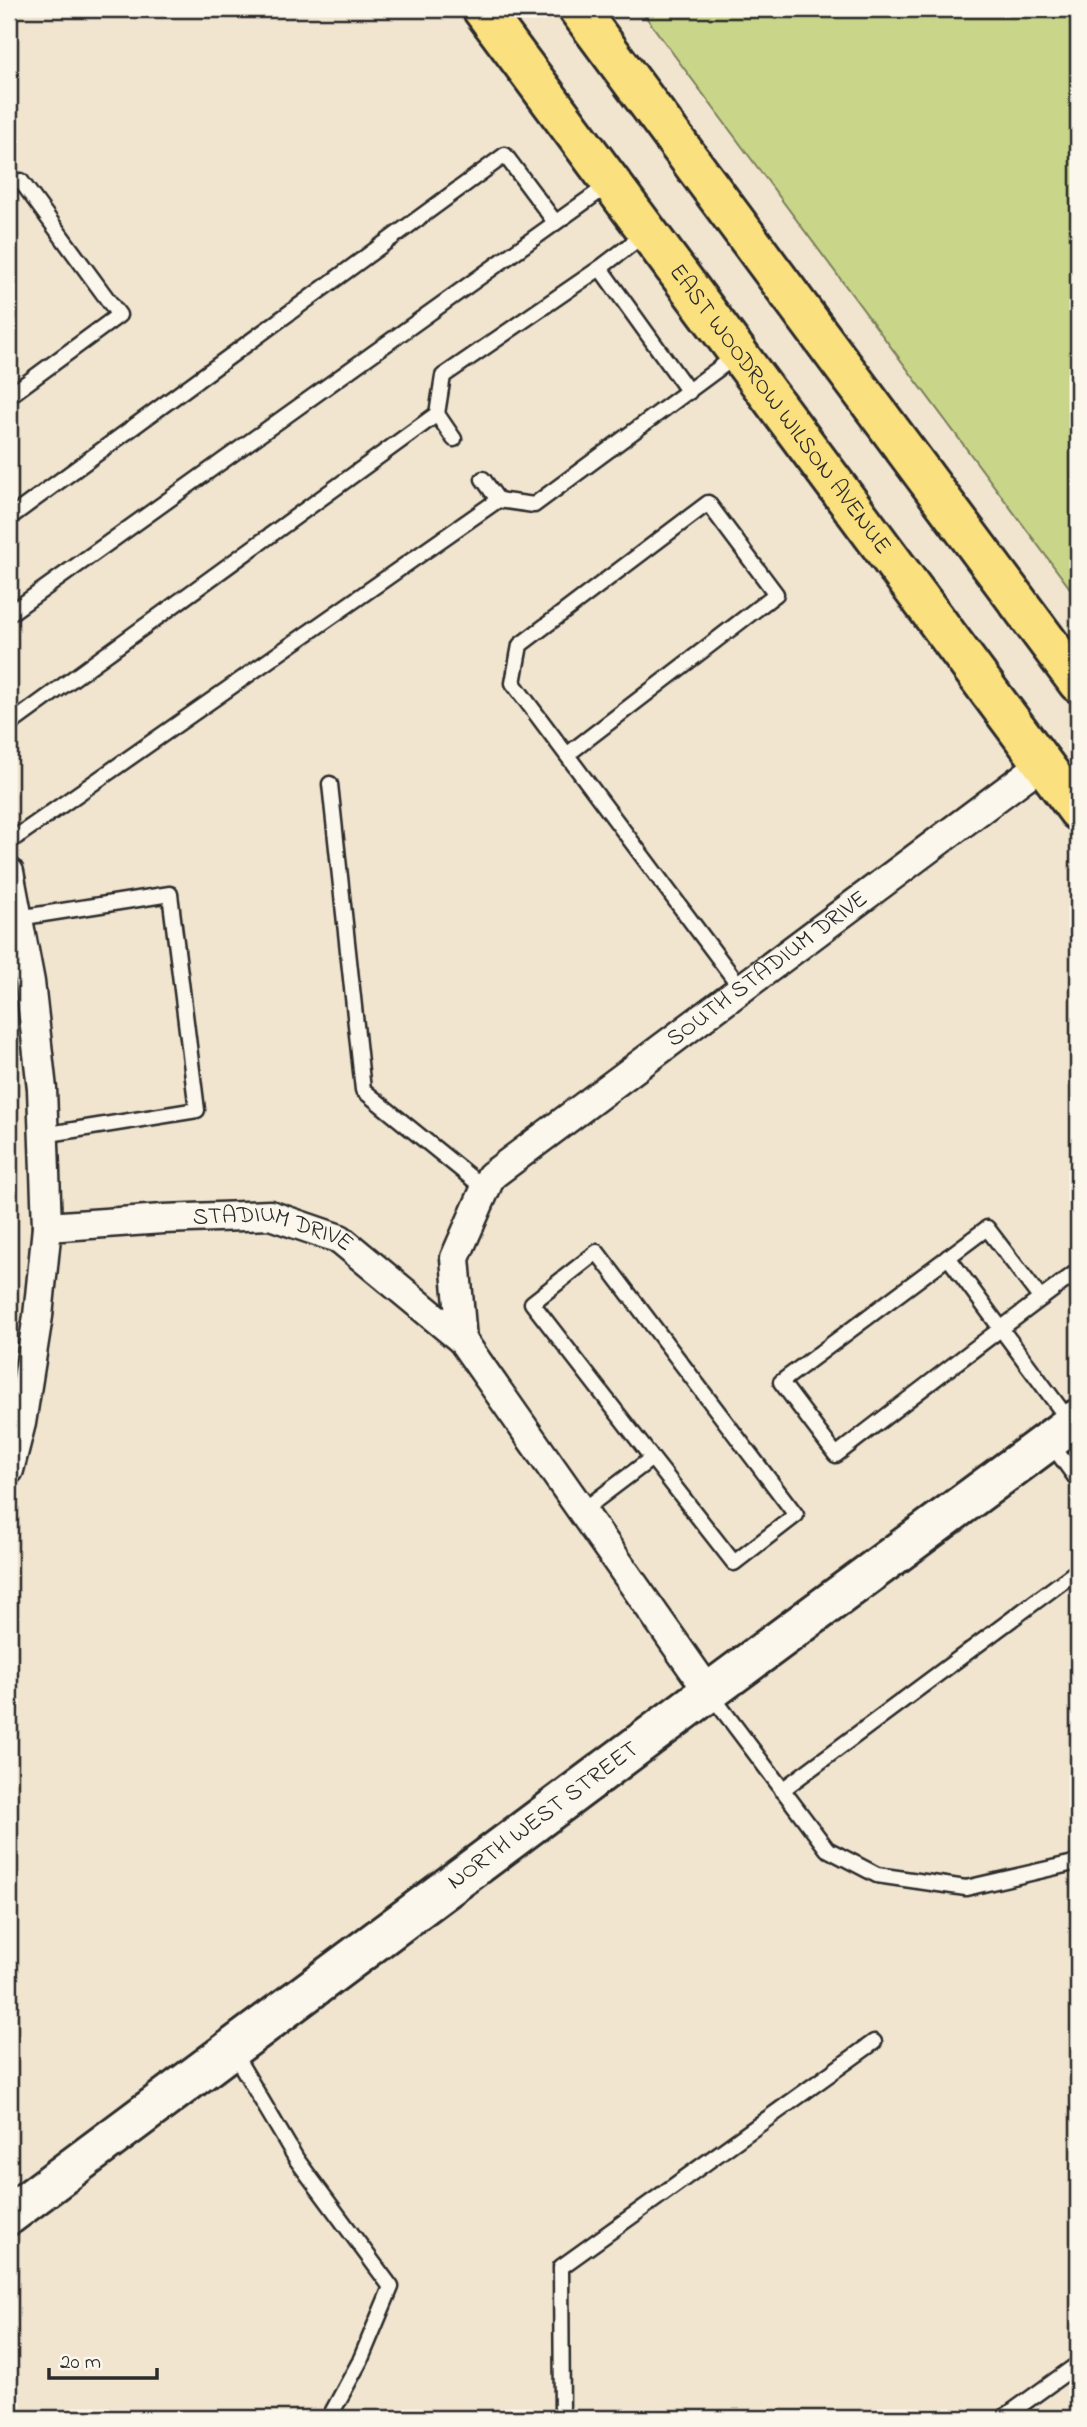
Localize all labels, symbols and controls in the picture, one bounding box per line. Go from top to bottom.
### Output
street label: EAST WOODROW WILSON AVENUE [660,257,899,562]
street label: SOUTH STADIUM DRIVE [659,882,876,1056]
street label: STADIUM DRIVE [192,1197,361,1261]
street label: NORTH WEST STREET [440,1732,647,1899]
scale bar [49,2336,158,2380]
text: 20 m [60,2348,101,2378]

